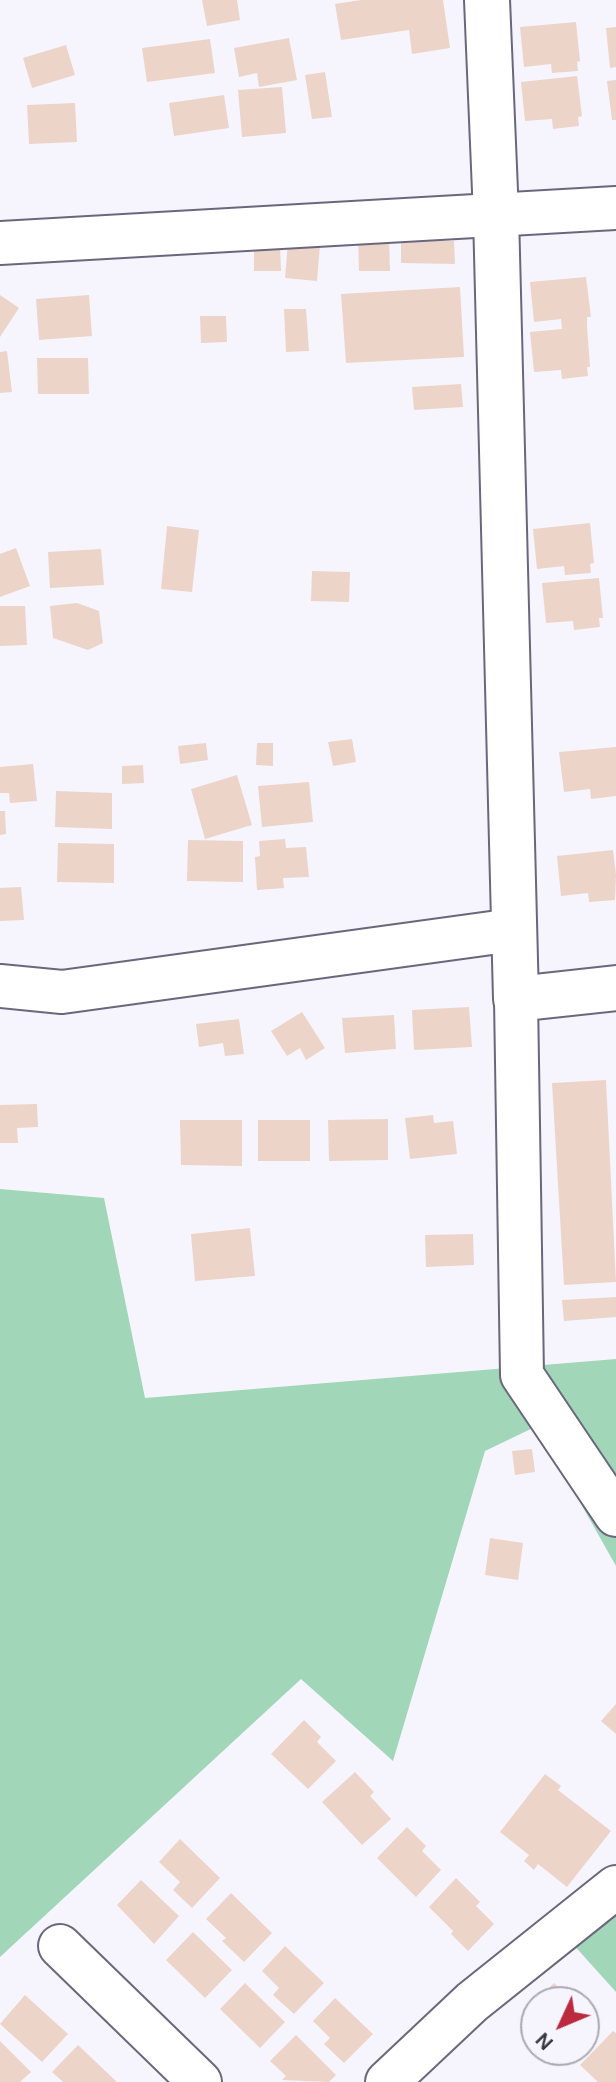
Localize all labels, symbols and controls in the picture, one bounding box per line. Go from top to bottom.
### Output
north arrow [520,1986,600,2066]
text: N [529,2027,559,2056]

